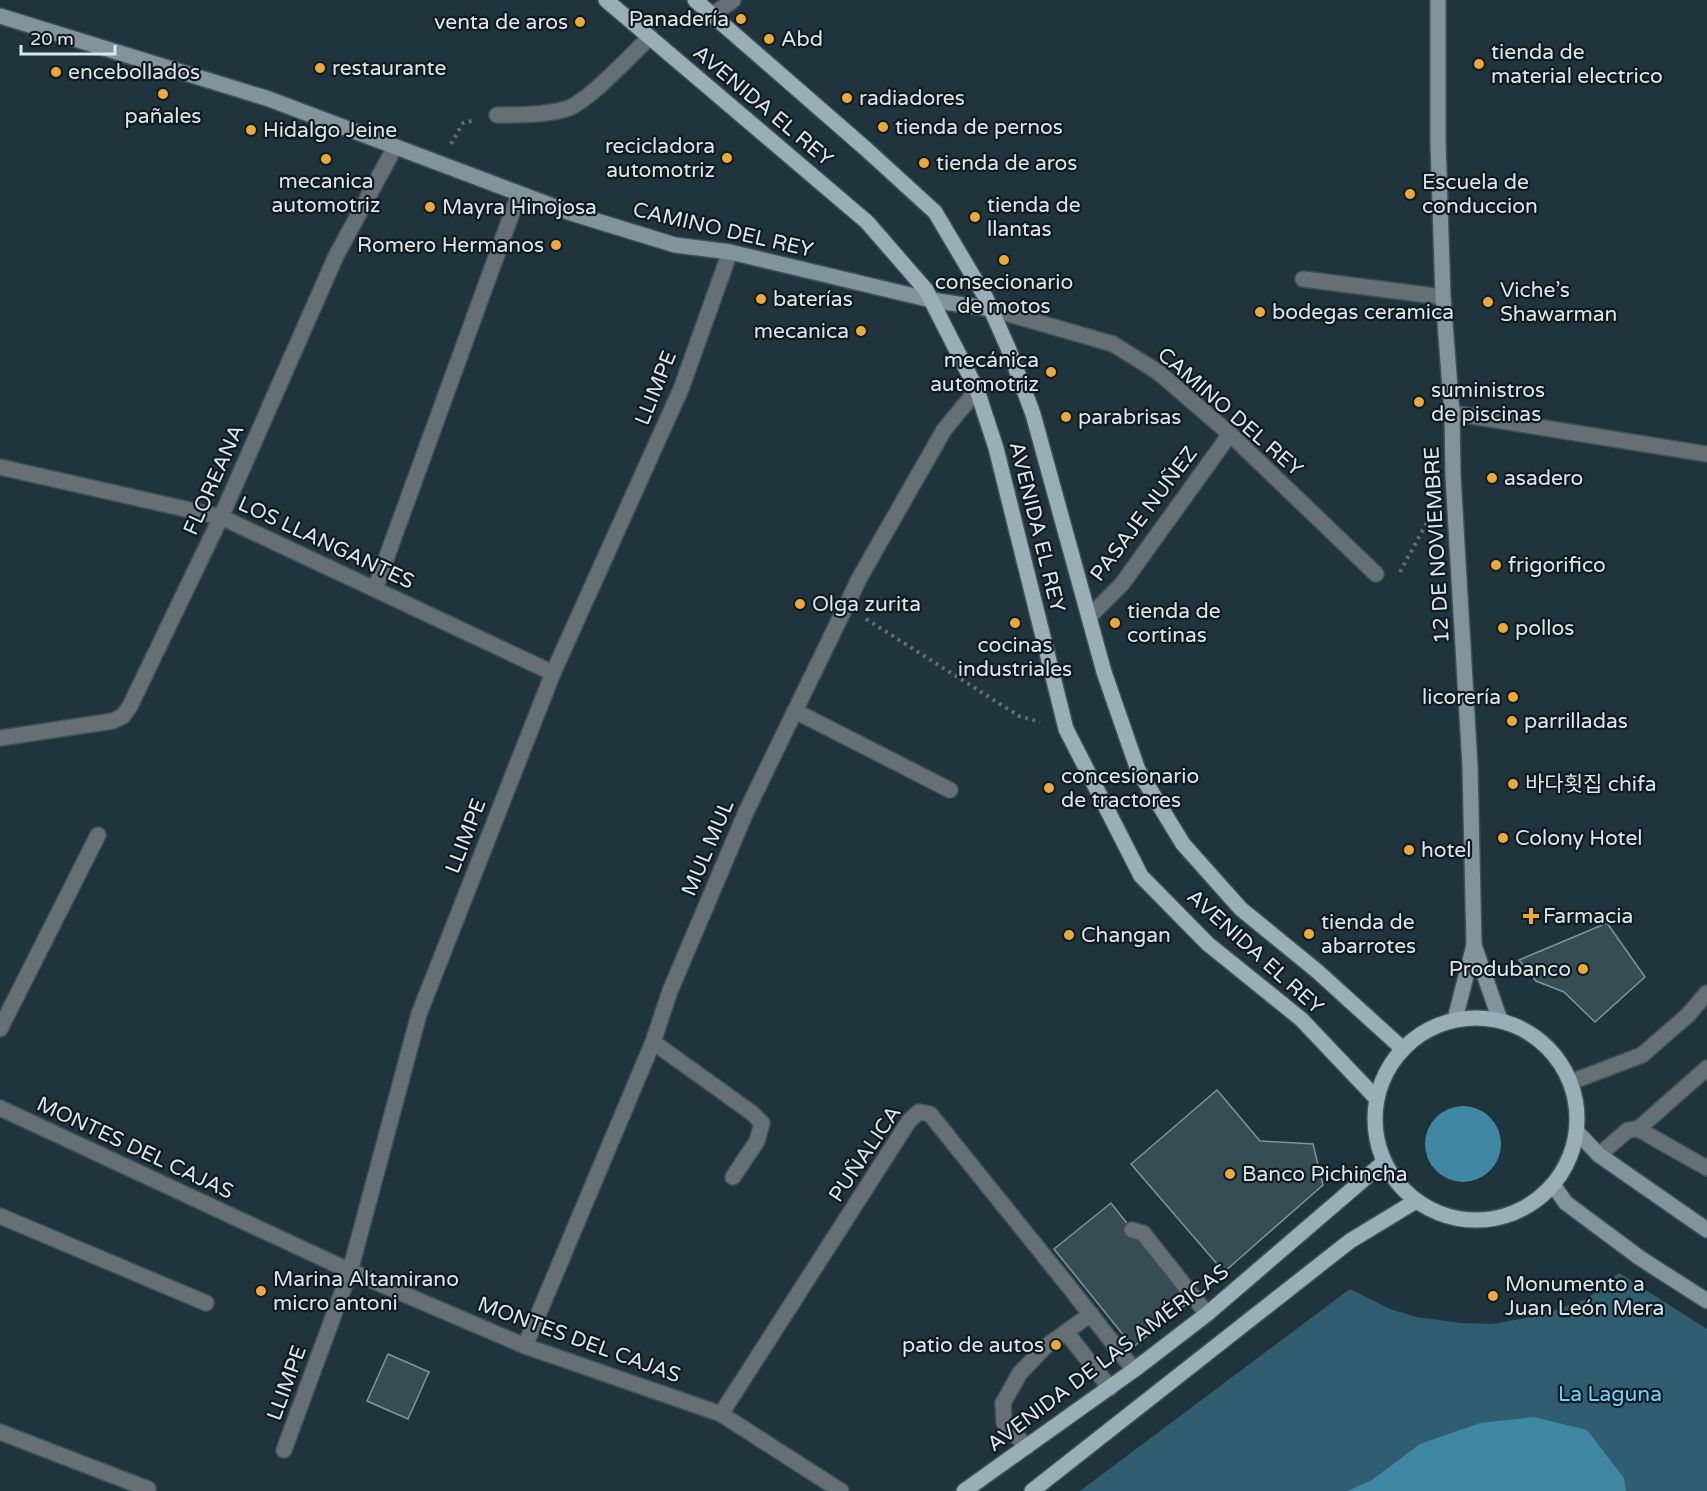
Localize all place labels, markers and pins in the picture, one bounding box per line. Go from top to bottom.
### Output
place label: Panadería [629,7,729,32]
place label: venta de aros [434,10,568,35]
marker: Panadería [734,12,748,26]
marker: venta de aros [573,15,587,29]
place label: Abd [781,27,823,52]
marker: Abd [762,32,776,46]
place label: tienda de material electrico [1491,40,1663,89]
place label: restaurante [332,56,446,81]
marker: tienda de material electrico [1472,57,1486,71]
place label: encebollados [68,60,200,85]
marker: restaurante [313,61,327,75]
marker: encebollados [49,65,63,79]
place label: radiadores [859,86,965,111]
marker: pañales [156,87,170,101]
marker: radiadores [840,91,854,105]
place label: pañales [125,104,201,129]
place label: tienda de pernos [895,115,1063,140]
place label: Hidalgo Jeine [263,118,397,143]
marker: tienda de pernos [876,120,890,134]
marker: Hidalgo Jeine [244,123,258,137]
place label: recicladora automotriz [605,134,715,183]
marker: recicladora automotriz [720,151,734,165]
place label: tienda de aros [936,151,1077,176]
marker: mecanica automotriz [319,152,333,166]
marker: tienda de aros [917,156,931,170]
place label: mecanica automotriz [272,169,380,218]
place label: Escuela de conduccion [1422,170,1538,219]
marker: Escuela de conduccion [1403,187,1417,201]
place label: tienda de llantas [987,193,1081,242]
place label: Mayra Hinojosa [442,195,597,220]
marker: Mayra Hinojosa [423,200,437,214]
marker: tienda de llantas [968,210,982,224]
place label: Romero Hermanos [357,233,544,258]
marker: Romero Hermanos [549,238,563,252]
marker: consecionario de motos [997,253,1011,267]
place label: consecionario de motos [935,270,1073,319]
place label: Viche’s Shawarman [1500,278,1617,327]
place label: baterías [773,287,853,312]
marker: baterías [754,292,768,306]
marker: Viche’s Shawarman [1481,295,1495,309]
place label: bodegas ceramica [1272,300,1454,325]
marker: bodegas ceramica [1253,305,1267,319]
place label: mecanica [754,319,849,344]
marker: mecanica [854,324,868,338]
place label: mecánica automotriz [930,348,1039,397]
marker: mecánica automotriz [1044,365,1058,379]
place label: suministros de piscinas [1431,378,1545,427]
marker: suministros de piscinas [1412,395,1426,409]
place label: parabrisas [1078,405,1181,430]
marker: parabrisas [1059,410,1073,424]
place label: asadero [1504,466,1583,491]
marker: asadero [1485,471,1499,485]
place label: frigorifico [1508,553,1606,578]
marker: frigorifico [1489,558,1503,572]
place label: Olga zurita [812,592,921,617]
marker: Olga zurita [793,597,807,611]
place label: tienda de cortinas [1127,599,1221,648]
marker: cocinas industriales [1008,616,1022,630]
marker: tienda de cortinas [1108,616,1122,630]
place label: pollos [1515,616,1574,641]
marker: pollos [1496,621,1510,635]
place label: cocinas industriales [958,633,1072,682]
place label: licorería [1422,685,1501,710]
marker: licorería [1506,690,1520,704]
place label: parrilladas [1524,709,1628,734]
marker: parrilladas [1505,714,1519,728]
place label: concesionario de tractores [1061,764,1199,813]
place label: 바다횟집 chifa [1525,772,1656,797]
marker: 바다횟집 chifa [1506,777,1520,791]
marker: concesionario de tractores [1042,781,1056,795]
place label: Colony Hotel [1515,826,1643,851]
marker: Colony Hotel [1496,831,1510,845]
place label: hotel [1421,838,1471,863]
marker: hotel [1402,843,1416,857]
place label: Farmacia [1543,904,1633,929]
marker: Farmacia [1524,909,1538,923]
place label: tienda de abarrotes [1321,910,1416,959]
place label: Changan [1081,923,1171,948]
marker: tienda de abarrotes [1302,927,1316,941]
marker: Changan [1062,928,1076,942]
place label: Produbanco [1449,957,1571,982]
marker: Produbanco [1576,962,1590,976]
place label: Banco Pichincha [1242,1162,1407,1187]
marker: Banco Pichincha [1223,1167,1237,1181]
place label: Marina Altamirano micro antoni [273,1267,459,1316]
place label: Monumento a Juan León Mera [1505,1272,1664,1321]
marker: Marina Altamirano micro antoni [254,1284,268,1298]
marker: Monumento a Juan León Mera [1486,1289,1500,1303]
place label: patio de autos [902,1333,1044,1358]
marker: patio de autos [1049,1338,1063,1352]

